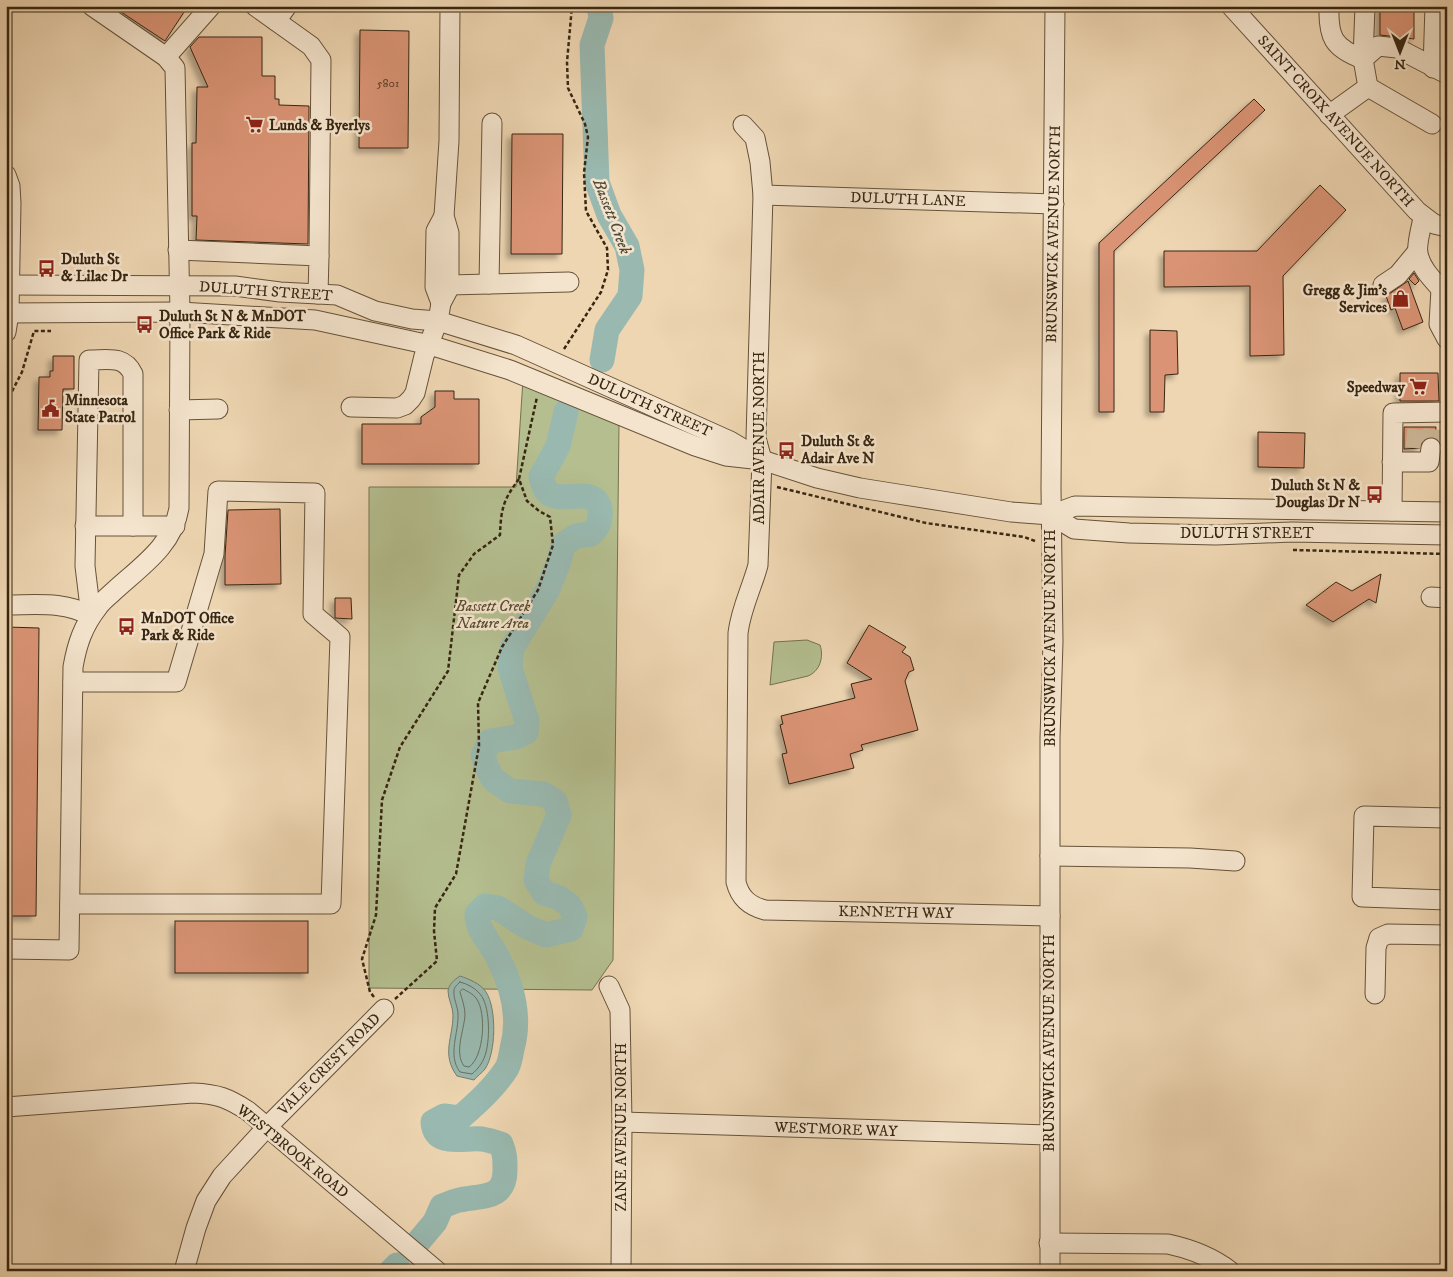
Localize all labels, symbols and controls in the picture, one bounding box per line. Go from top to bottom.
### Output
north arrow [1376,28,1426,78]
street label: SAINT CROIX AVENUE NORTH [1254,32,1418,210]
house number: 5801 [377,76,399,91]
supermarket icon: Lunds & Byerlys [245,115,265,135]
place label: Lunds & Byerlys [269,116,370,135]
street label: BRUNSWICK AVENUE NORTH [1042,125,1065,343]
water label: Bassett Creek [588,175,636,257]
street label: DULUTH LANE [850,188,966,211]
place label: Duluth St & Lilac Dr [61,250,128,286]
bus stop icon: Duluth St & Lilac Dr [37,258,57,278]
street label: DULUTH STREET [198,277,334,306]
place label: Gregg & Jim's Services [1303,281,1387,317]
shop icon: Gregg & Jim's Services [1391,289,1411,309]
place label: Duluth St N & MnDOT Office Park & Ride [159,307,307,343]
bus stop icon: Duluth St N & MnDOT Office Park & Ride [135,315,155,335]
street label: ADAIR AVENUE NORTH [750,351,769,525]
street label: DULUTH STREET [585,370,715,442]
supermarket icon: Speedway [1409,377,1429,397]
place label: Speedway [1347,378,1406,397]
place label: Minnesota State Patrol [65,391,136,427]
public building icon: Minnesota State Patrol [41,399,61,419]
place label: Duluth St & Adair Ave N [800,432,875,468]
bus stop icon: Duluth St & Adair Ave N [777,440,797,460]
place label: Duluth St N & Douglas Dr N [1271,476,1361,512]
bus stop icon: Duluth St N & Douglas Dr N [1364,484,1384,504]
street label: DULUTH STREET [1180,524,1315,543]
street label: BRUNSWICK AVENUE NORTH [1041,529,1060,747]
park label: Bassett Creek Nature Area [455,597,531,633]
place label: MnDOT Office Park & Ride [141,609,235,645]
bus stop icon: MnDOT Office Park & Ride [117,617,137,637]
street label: KENNETH WAY [838,902,954,923]
street label: BRUNSWICK AVENUE NORTH [1040,934,1059,1152]
street label: VALE CREST ROAD [273,1009,385,1120]
street label: ZANE AVENUE NORTH [612,1043,631,1211]
street label: WESTBROOK ROAD [232,1100,353,1202]
street label: WESTMORE WAY [773,1118,899,1141]

